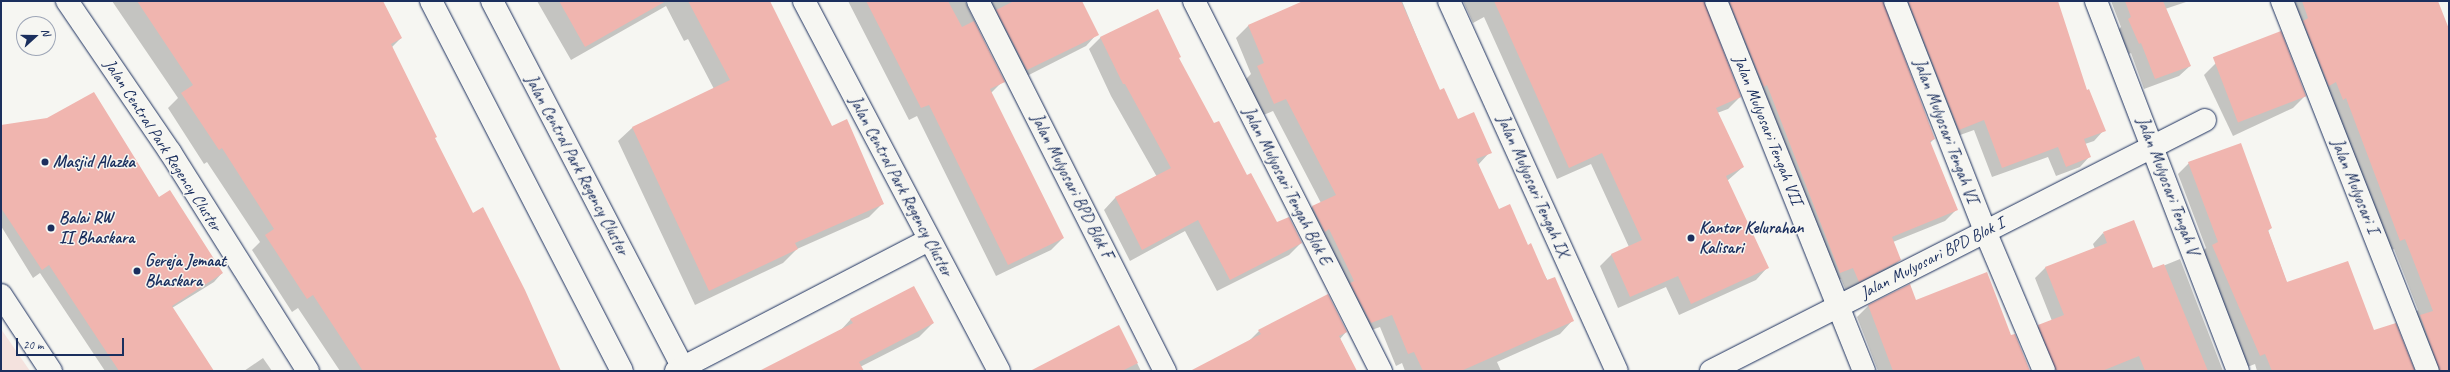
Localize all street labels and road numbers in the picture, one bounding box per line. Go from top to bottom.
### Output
street label: Jalan Mulyosari Tengah VII [1729,52,1807,208]
street label: Jalan Central Park Regency Cluster [99,55,227,235]
street label: Jalan Mulyosari Tengah VI [1909,56,1983,206]
street label: Jalan Central Park Regency Cluster [521,71,633,259]
street label: Jalan Central Park Regency Cluster [845,92,957,280]
street label: Jalan Mulyosari Tengah Blok E [1238,104,1336,268]
street label: Jalan Mulyosari BPD Blok F [1027,110,1117,262]
street label: Jalan Mulyosari Tengah IX [1492,112,1574,260]
street label: Jalan Mulyosari Tengah V [2132,114,2204,258]
street label: Jalan Mulyosari I [2327,136,2383,236]
street label: Jalan Mulyosari BPD Blok I [1857,213,2007,303]

